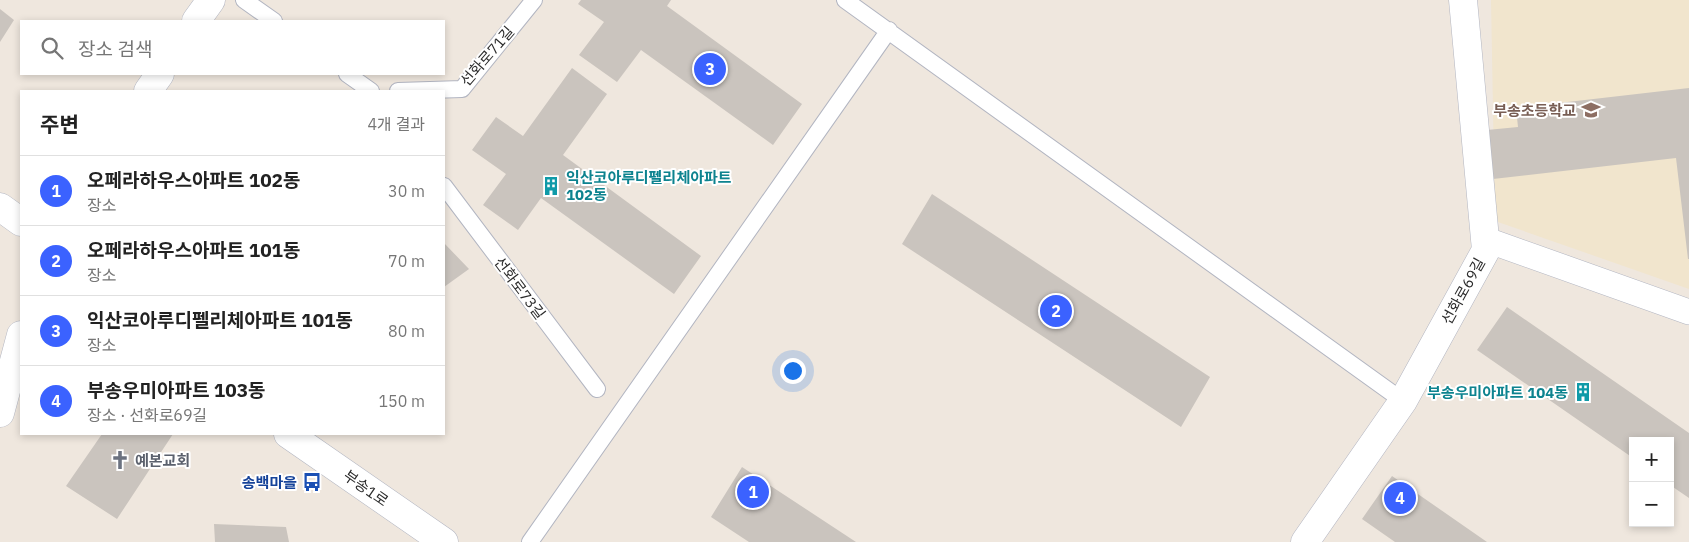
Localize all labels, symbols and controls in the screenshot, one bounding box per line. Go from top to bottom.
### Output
search box [20,20,445,75]
street label: 선화로71길 [456,22,518,90]
icon: search [38,34,66,62]
text: 장소 검색 [78,37,152,61]
pin: 3 [694,50,726,88]
school or university icon: 부송초등학교 [1580,99,1602,121]
place label: 부송초등학교 [1493,101,1576,120]
text: 주변 [40,110,79,138]
text: 4개 결과 [367,114,425,134]
text: 오페라하우스아파트 102동 [87,168,301,192]
place label: 익산코아루디펠리체아파트 102동 [566,168,732,204]
building icon: 익산코아루디펠리체아파트 102동 [540,175,562,197]
text: 1 [51,181,61,201]
text: 30 m [388,181,425,201]
text: 장소 [87,195,116,215]
text: 오페라하우스아파트 101동 [87,238,301,262]
text: 2 [51,251,61,271]
text: 70 m [388,251,425,271]
street label: 선화로73길 [490,253,550,323]
street label: 선화로69길 [1437,254,1489,328]
text: 장소 [87,265,116,285]
pin: 2 [1040,292,1072,330]
text: 익산코아루디펠리체아파트 101동 [87,308,353,332]
text: 3 [51,321,61,341]
text: 80 m [388,321,425,341]
text: 장소 [87,335,116,355]
your location [780,358,806,384]
text: 부송우미아파트 103동 [87,378,266,402]
building icon: 부송우미아파트 104동 [1572,381,1594,403]
place label: 부송우미아파트 104동 [1427,383,1568,402]
text: 4 [51,391,61,411]
text: 150 m [378,391,425,411]
text: 장소 · 선화로69길 [87,405,207,425]
map controls [1629,437,1674,527]
button: + [1629,437,1674,482]
church icon: 예본교회 [109,449,131,471]
place label: 예본교회 [135,451,190,470]
street label: 부송1로 [340,466,392,510]
bus stop icon: 송백마을 [301,471,323,493]
place label: 송백마을 [242,473,297,492]
pin: 1 [737,473,769,511]
pin: 4 [1384,479,1416,517]
button: − [1629,482,1674,527]

